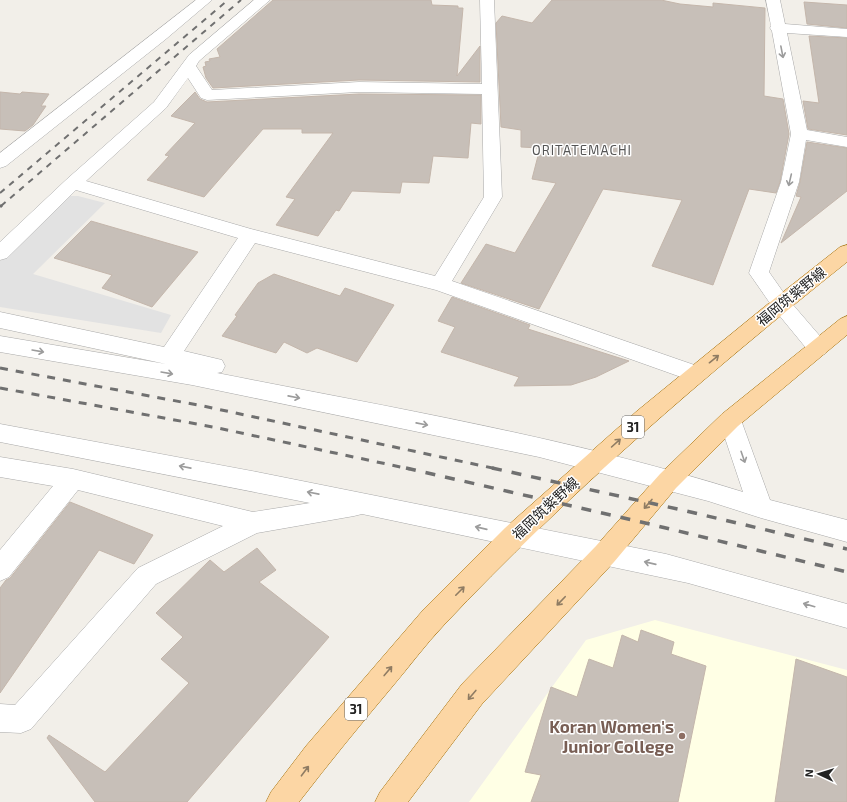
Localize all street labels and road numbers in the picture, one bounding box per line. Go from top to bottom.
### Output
street label: 福岡筑紫野線 [753,263,829,329]
road number: 31 [622,416,644,438]
street label: 福岡筑紫野線 [508,473,582,543]
road number: 31 [345,698,367,720]

